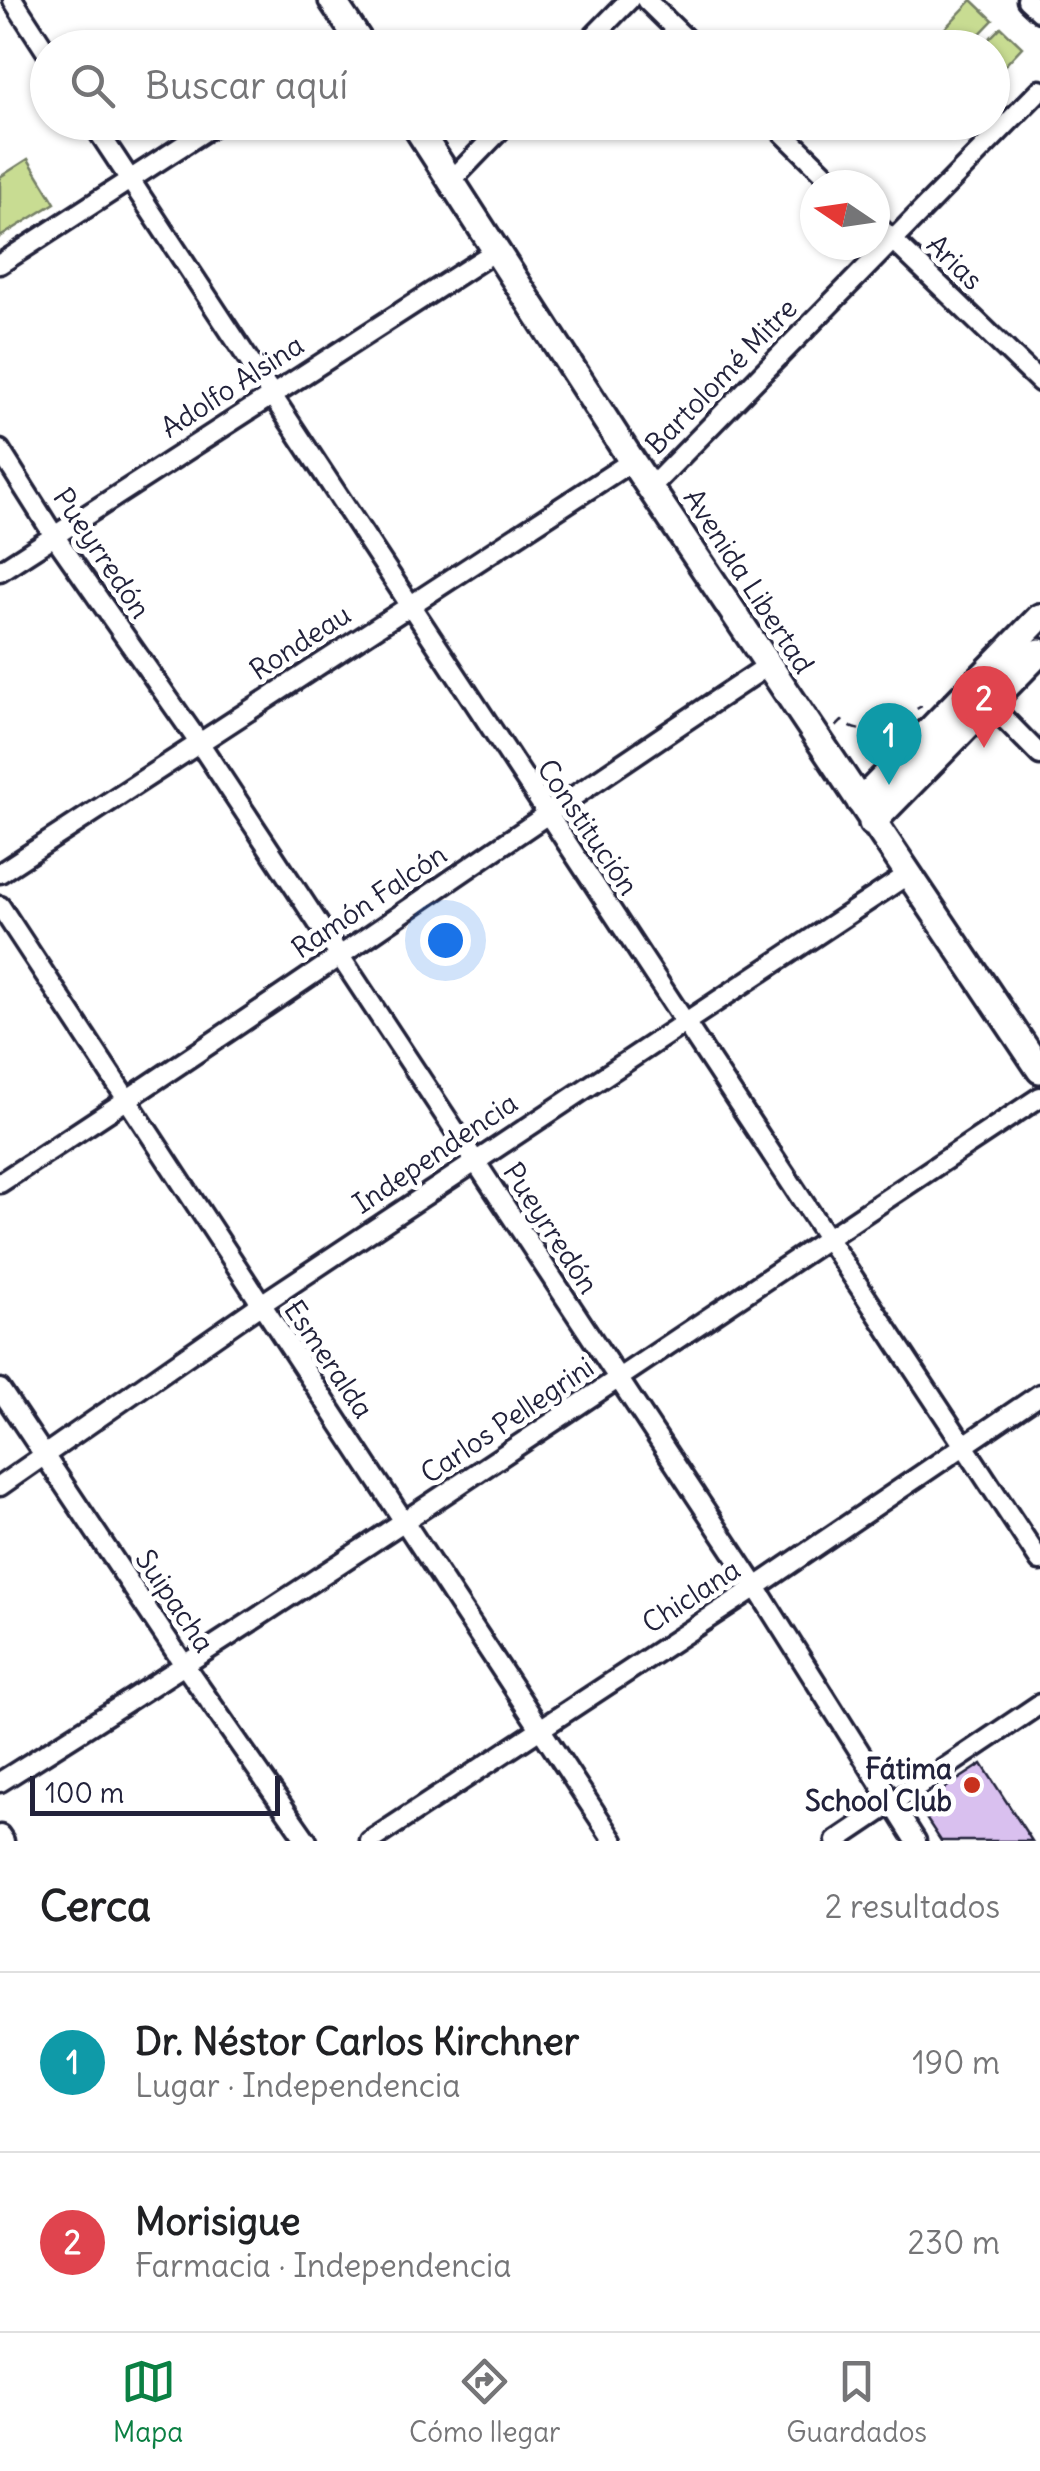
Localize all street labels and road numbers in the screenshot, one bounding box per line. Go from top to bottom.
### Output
street label: Arias [919,227,991,297]
street label: Bartolomé Mitre [637,290,805,462]
street label: Adolfo Alsina [154,326,310,446]
street label: Pueyrredón [45,481,159,625]
street label: Avenida Libertad [676,482,822,680]
street label: Rondeau [243,596,357,688]
street label: Constitución [529,752,647,902]
street label: Ramón Falcón [284,836,454,966]
street label: Independencia [346,1085,524,1221]
street label: Pueyrredón [495,1155,607,1301]
street label: Esmeralda [276,1293,382,1425]
street label: Carlos Pellegrini [413,1349,601,1491]
street label: Suipacha [128,1543,222,1659]
street label: Chiclana [635,1551,747,1641]

